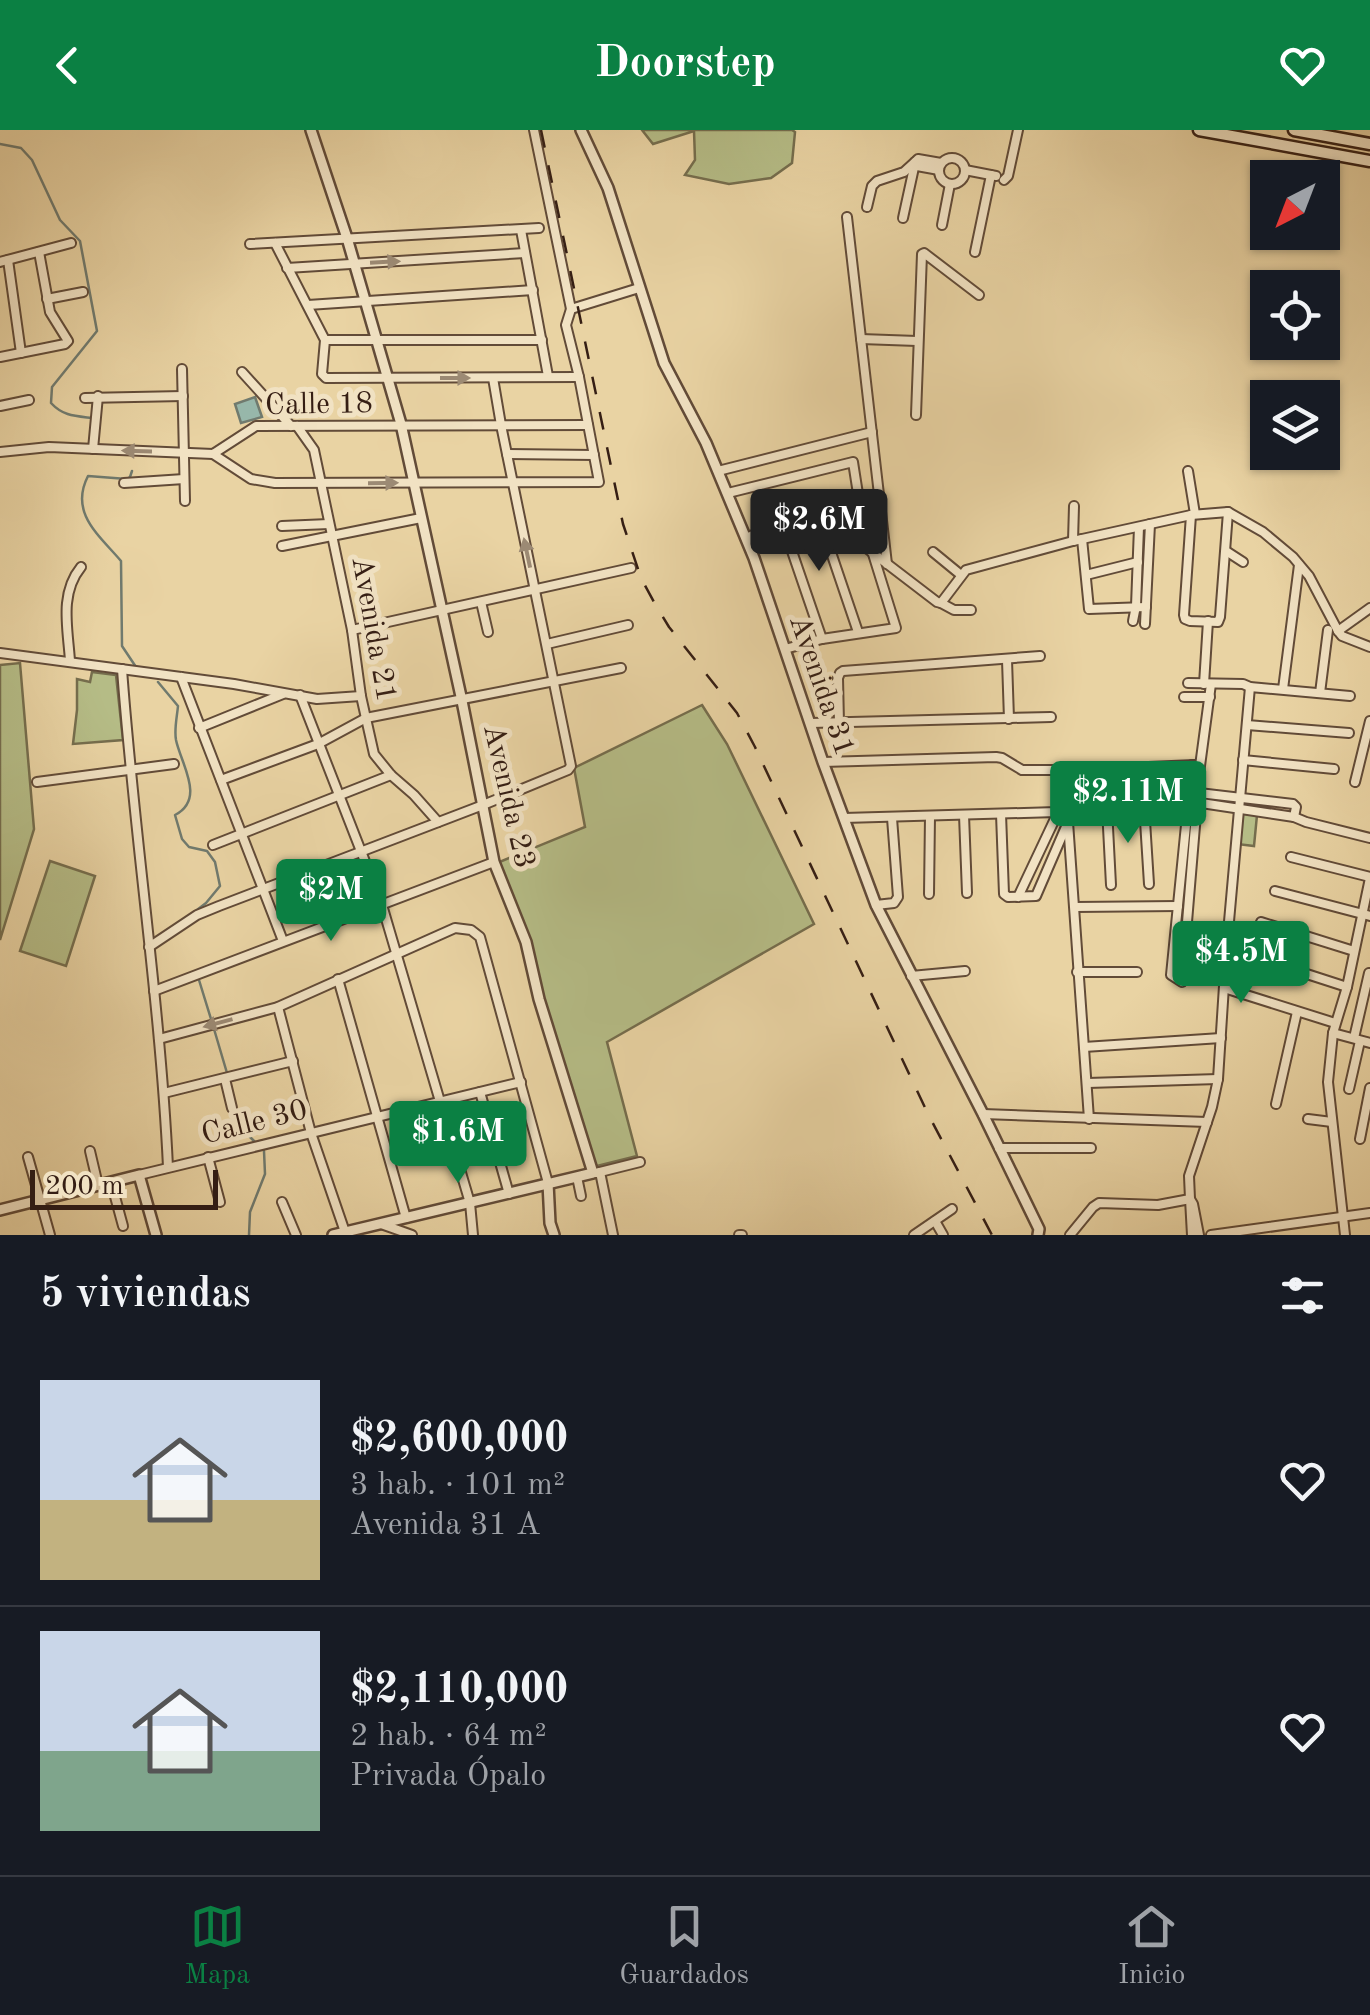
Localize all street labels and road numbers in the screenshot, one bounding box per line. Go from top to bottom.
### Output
street label: Calle 18 [265,389,373,421]
street label: Avenida 21 [345,554,401,704]
street label: Avenida 31 [783,611,859,760]
street label: Avenida 23 [477,721,539,872]
street label: Calle 30 [198,1095,311,1151]

